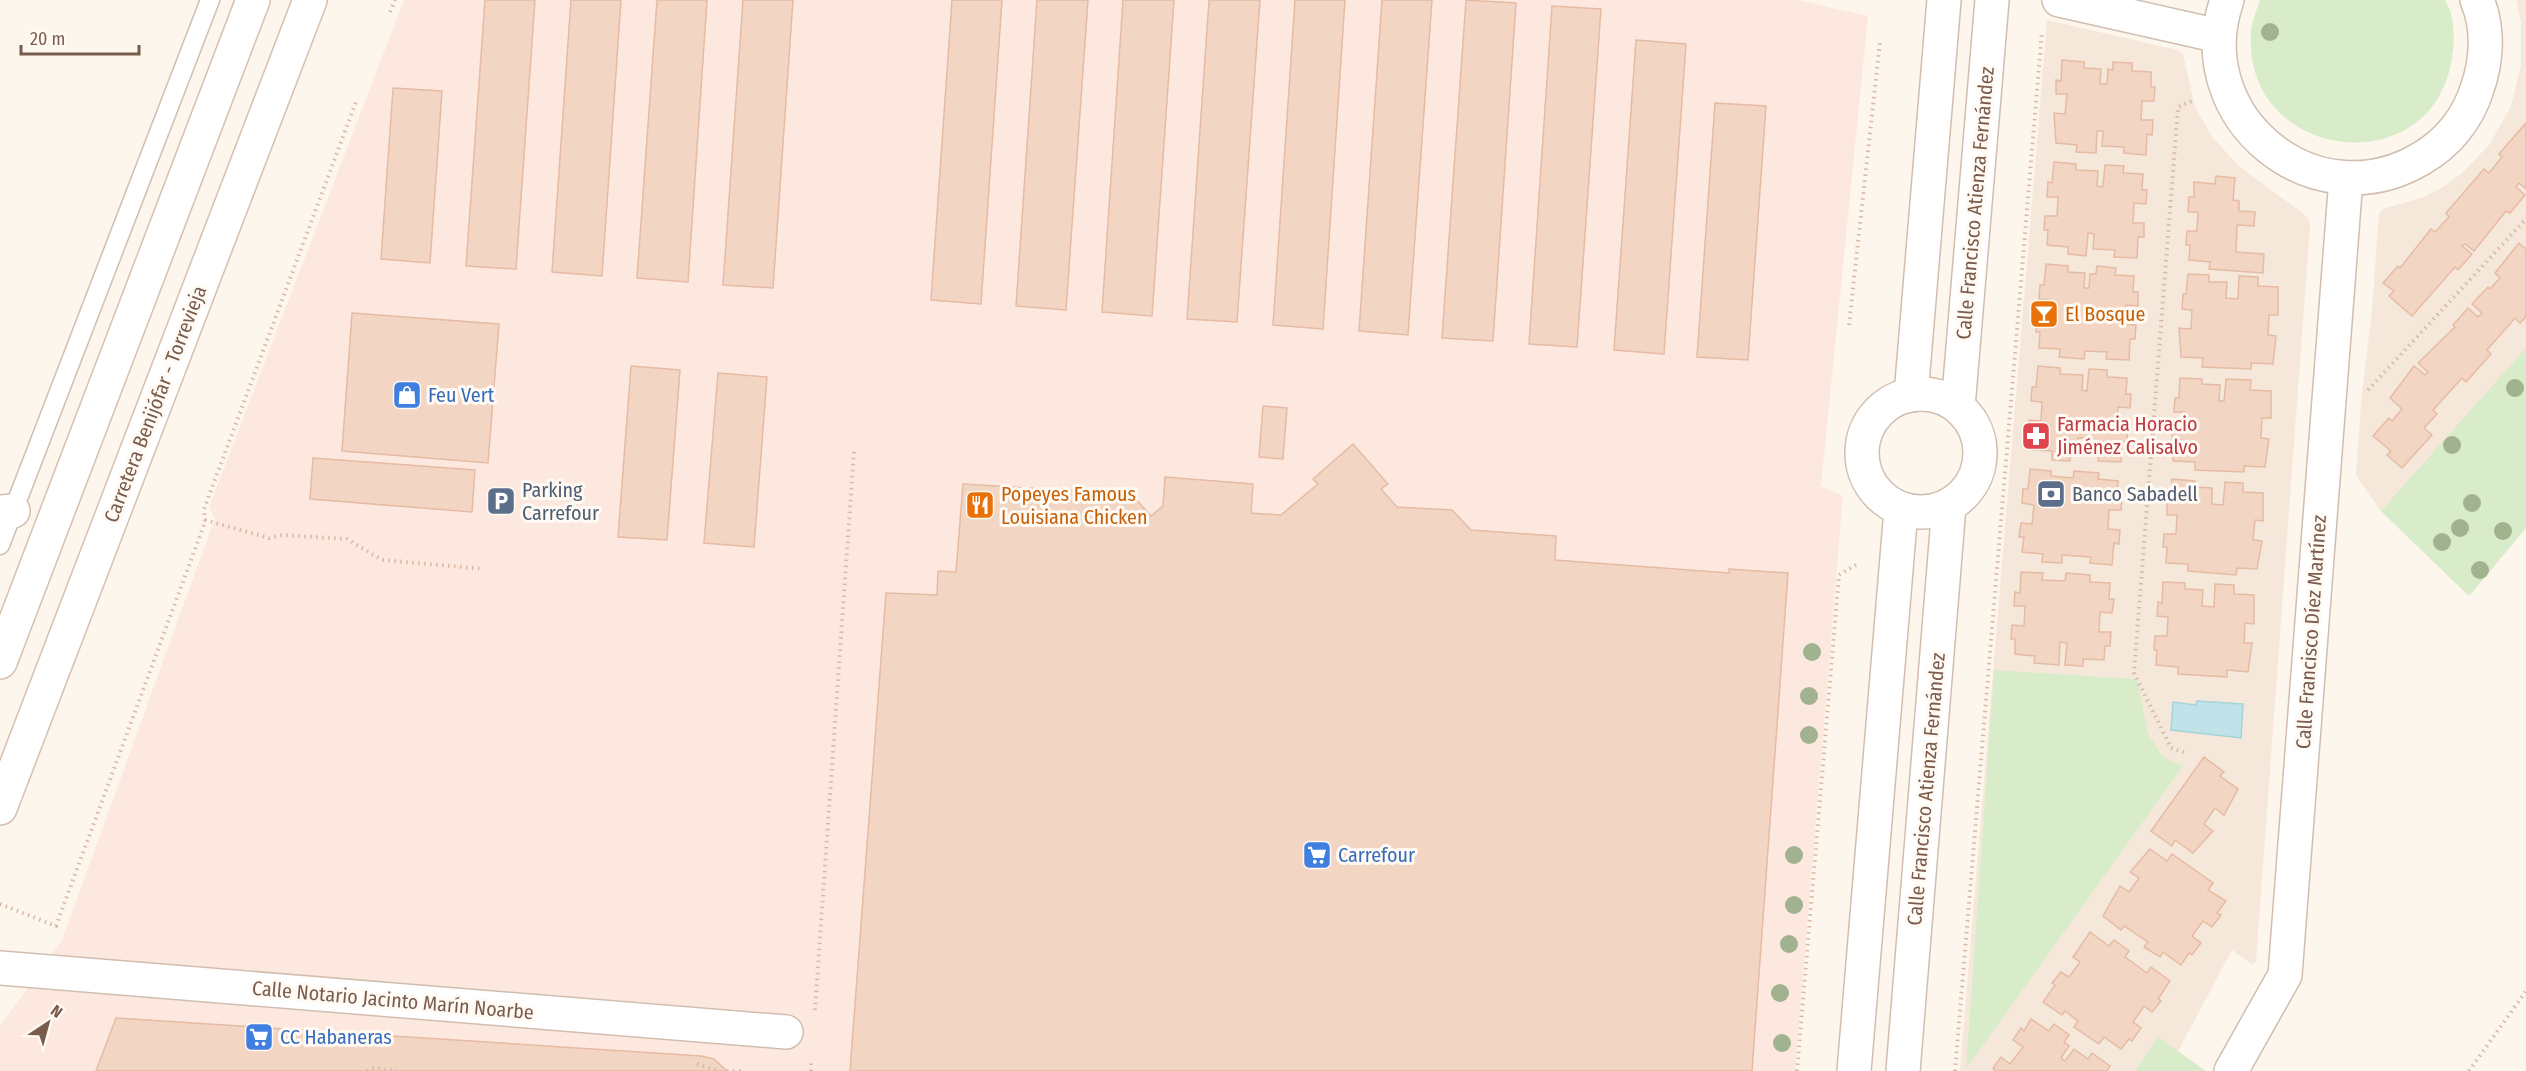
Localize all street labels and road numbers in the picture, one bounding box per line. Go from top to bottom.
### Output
street label: Calle Francisco Atienza Fernández [1951,66,1999,340]
street label: Carretera Benijófar - Torrevieja [99,282,211,526]
street label: Calle Francisco Díez Martínez [2291,514,2331,750]
street label: Calle Francisco Atienza Fernández [1902,652,1950,926]
street label: Calle Notario Jacinto Marín Noarbe [251,976,535,1024]

